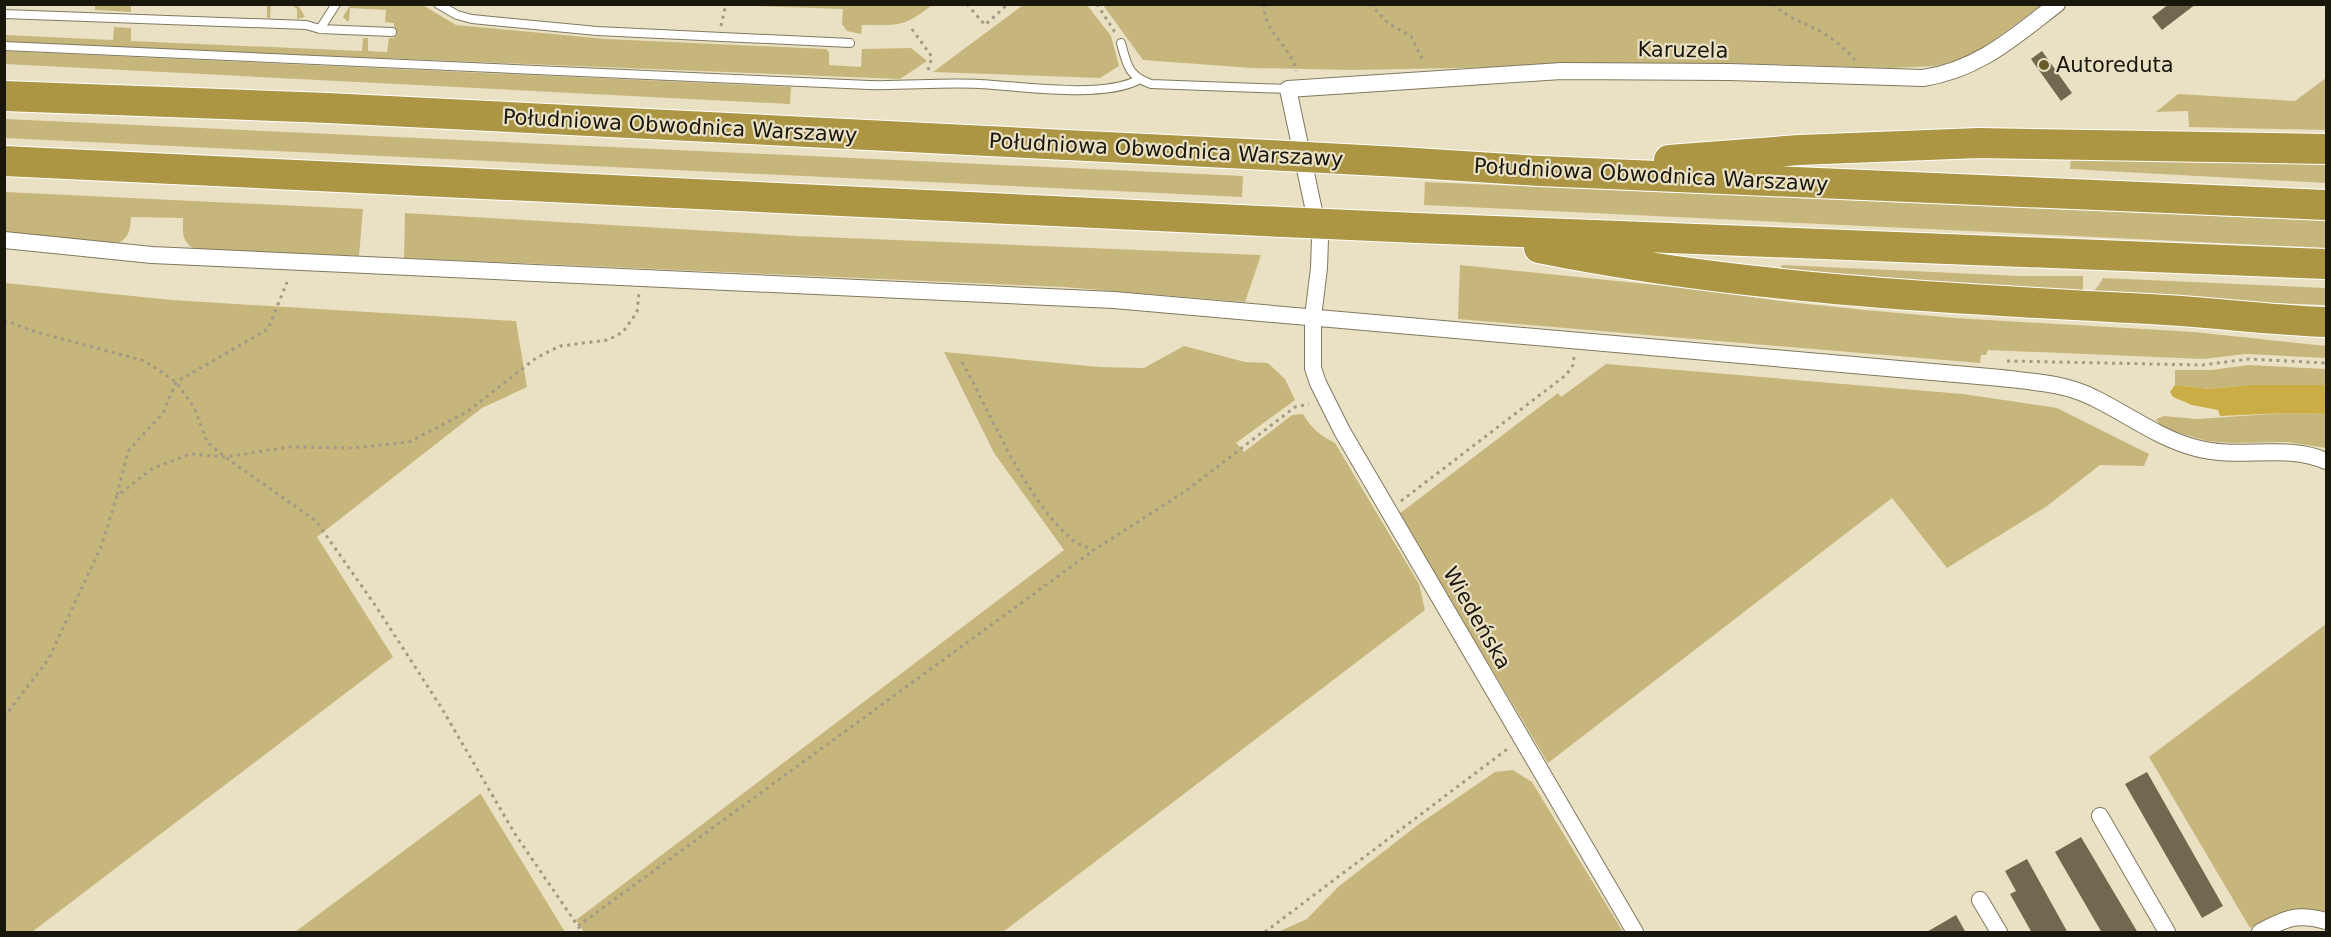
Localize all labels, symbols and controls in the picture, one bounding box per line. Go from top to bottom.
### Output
street label: Karuzela [1637,37,1729,63]
place label: Autoreduta [2056,53,2174,77]
marker: Autoreduta [2037,58,2051,72]
street label: Południowa Obwodnica Warszawy [502,105,858,147]
street label: Południowa Obwodnica Warszawy [988,129,1344,171]
street label: Południowa Obwodnica Warszawy [1473,154,1829,196]
street label: Wiedeńska [1438,563,1516,673]

